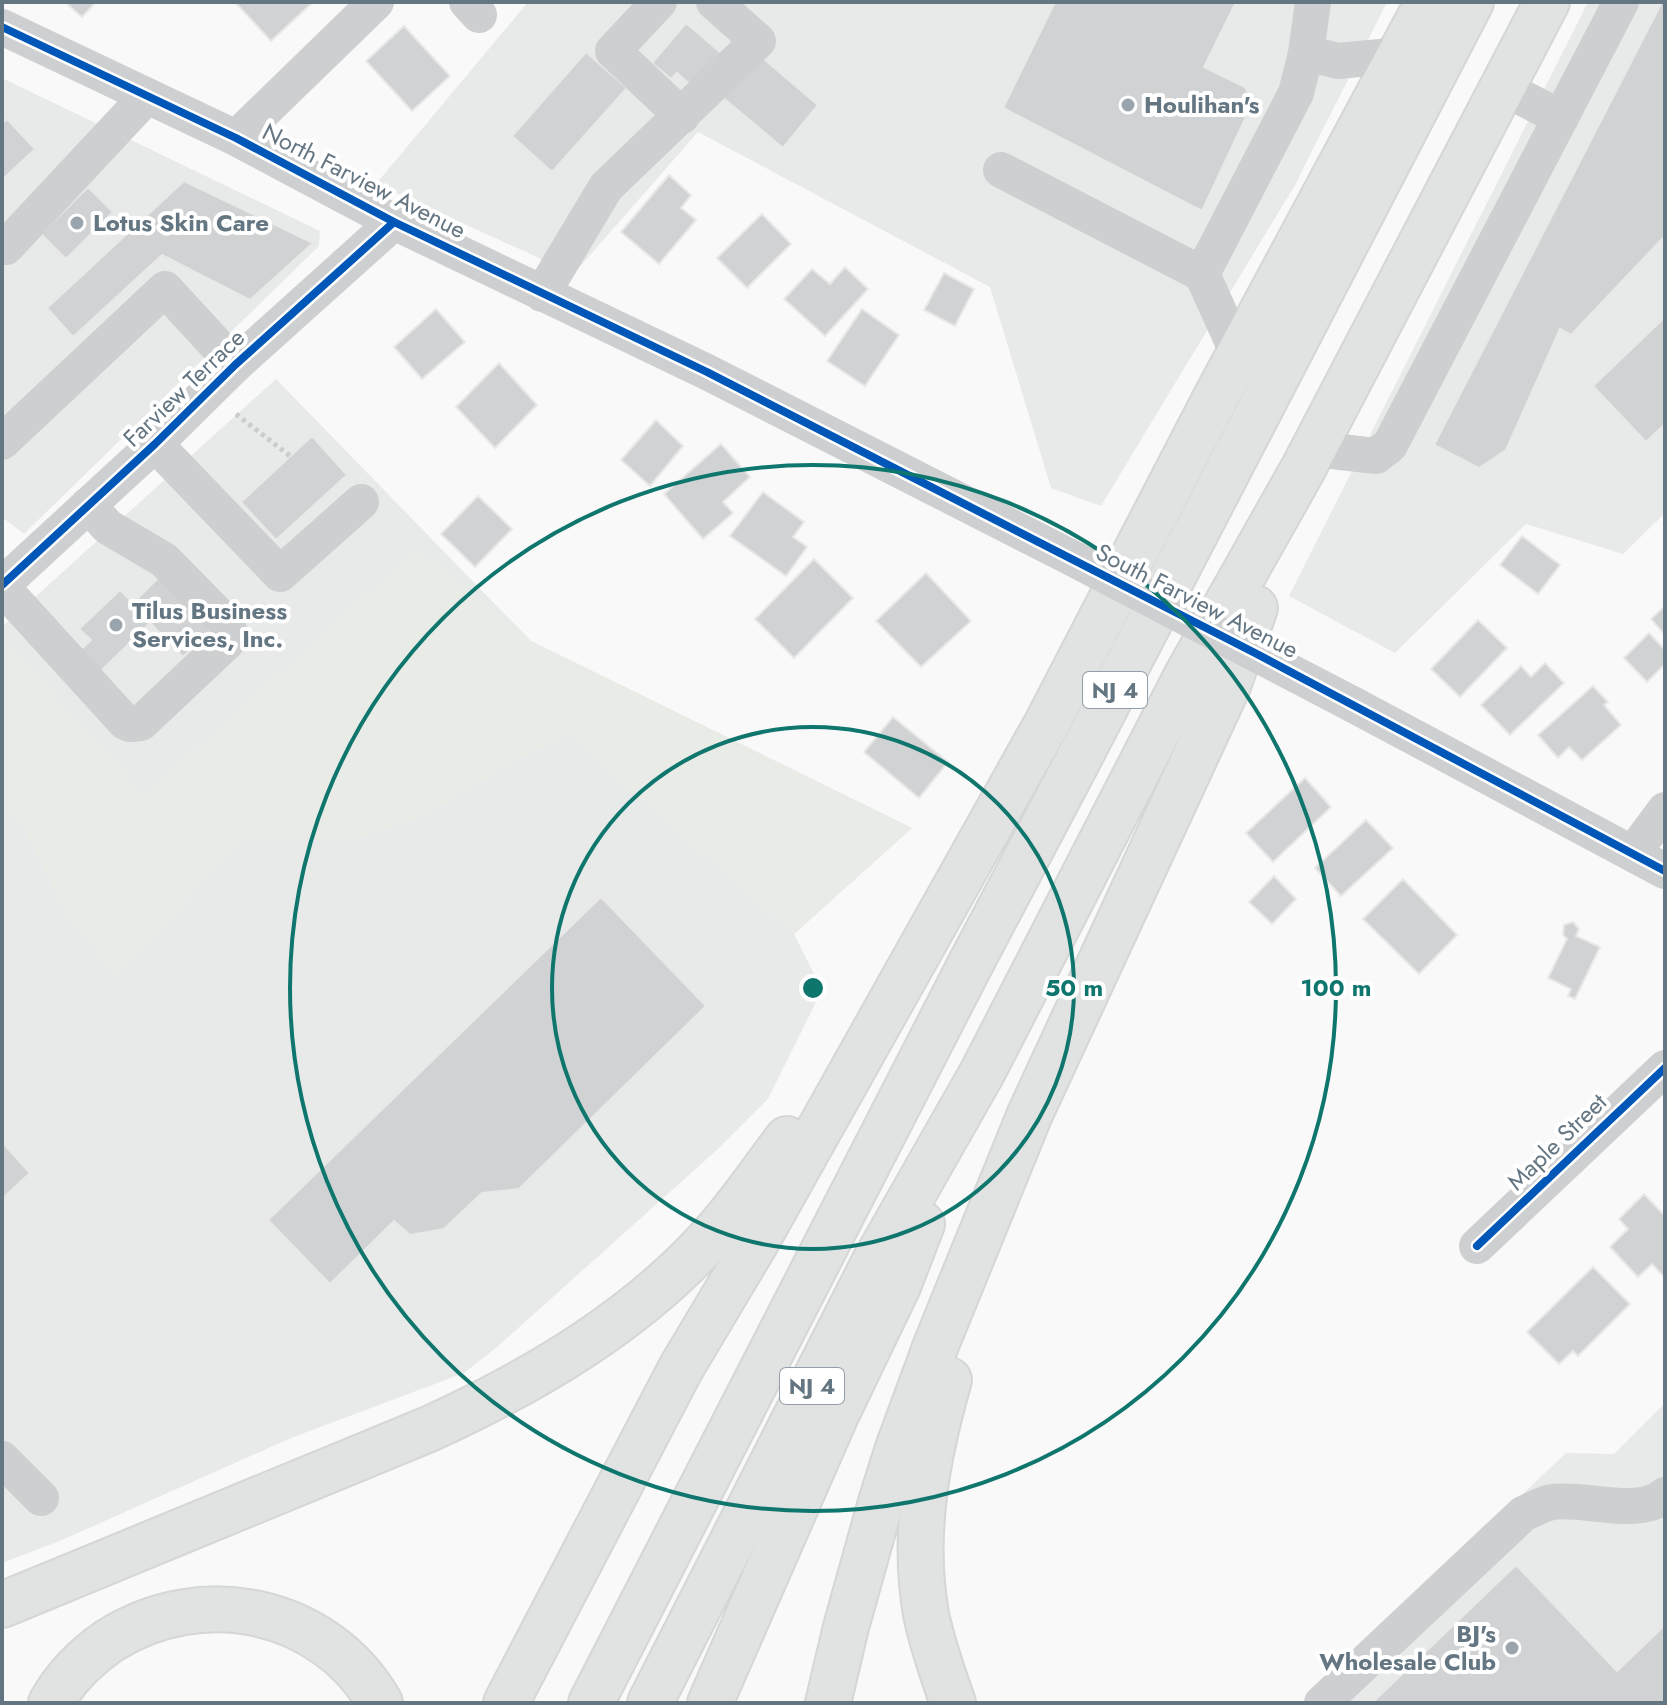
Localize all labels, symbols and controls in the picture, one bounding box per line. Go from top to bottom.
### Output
place label: Houlihan's [1144,87,1260,122]
marker: Houlihan's [1119,96,1137,114]
street label: North Farview Avenue [256,114,472,247]
place label: Lotus Skin Care [93,205,269,240]
marker: Lotus Skin Care [68,214,86,232]
street label: Farview Terrace [115,320,252,455]
street label: South Farview Avenue [1090,534,1305,667]
place label: Tilus Business Services, Inc. [132,593,287,656]
marker: Tilus Business Services, Inc. [107,616,125,634]
road number: NJ 4 [1083,672,1147,708]
text: 50 m [1045,970,1103,1005]
text: 100 m [1301,970,1371,1005]
centre of rings [799,974,827,1002]
street label: Maple Street [1499,1085,1615,1198]
road number: NJ 4 [780,1368,844,1404]
place label: BJ's Wholesale Club [1319,1616,1496,1679]
marker: BJ's Wholesale Club [1503,1639,1521,1657]

